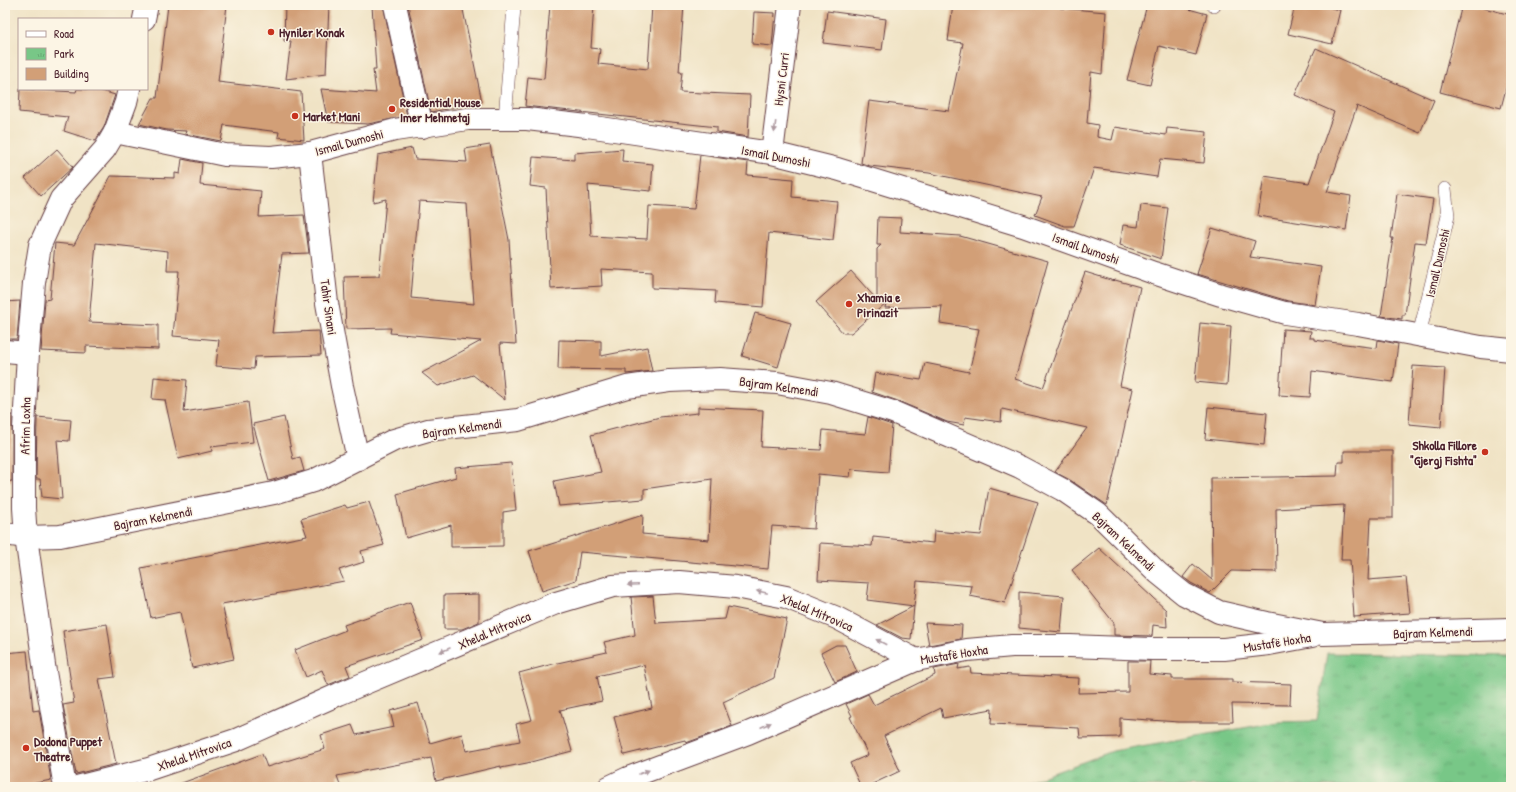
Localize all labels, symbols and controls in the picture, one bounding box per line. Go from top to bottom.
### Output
legend [18,18,148,90]
place label: Hyniler Konak [279,23,345,42]
text: Road [54,25,74,42]
marker: Hyniler Konak [266,27,276,37]
text: Park [54,45,74,62]
street label: Hysni Curri [769,51,793,107]
text: Building [54,65,89,82]
place label: Residential House Imer Mehmetaj [400,93,482,126]
marker: Residential House Imer Mehmetaj [387,104,397,114]
place label: Market Mani [303,107,361,125]
marker: Market Mani [290,111,300,121]
one-way arrow [772,121,778,133]
street label: Ismail Dumoshi [313,124,385,160]
street label: Ismail Dumoshi [740,140,812,172]
street label: Ismail Dumoshi [1420,227,1454,299]
street label: Ismail Dumoshi [1050,228,1122,268]
street label: Tahir Sinani [316,278,342,336]
place label: Xhamia e Pirinazit [857,288,901,321]
marker: Xhamia e Pirinazit [844,299,854,309]
street label: Bajram Kelmendi [738,372,820,400]
street label: Afrim Loxha [16,397,34,455]
street label: Bajram Kelmendi [421,414,503,442]
place label: Shkolla Fillore "Gjergj Fishta" [1410,436,1478,470]
marker: Shkolla Fillore "Gjergj Fishta" [1480,447,1490,457]
street label: Bajram Kelmendi [112,502,194,534]
street label: Bajram Kelmendi [1089,507,1159,575]
one-way arrow [627,581,639,588]
one-way arrow [756,589,768,595]
street label: Xhelal Mitrovica [778,589,856,635]
street label: Xhelal Mitrovica [455,607,533,653]
street label: Bajram Kelmendi [1393,622,1473,642]
street label: Mustafë Hoxha [1242,628,1312,656]
one-way arrow [876,638,887,645]
street label: Mustafë Hoxha [919,640,989,668]
one-way arrow [439,647,451,654]
one-way arrow [760,722,771,728]
place label: Dodona Puppet Theatre [33,732,102,765]
street label: Xhelal Mitrovica [155,733,233,775]
marker: Dodona Puppet Theatre [21,743,31,753]
one-way arrow [639,768,651,774]

